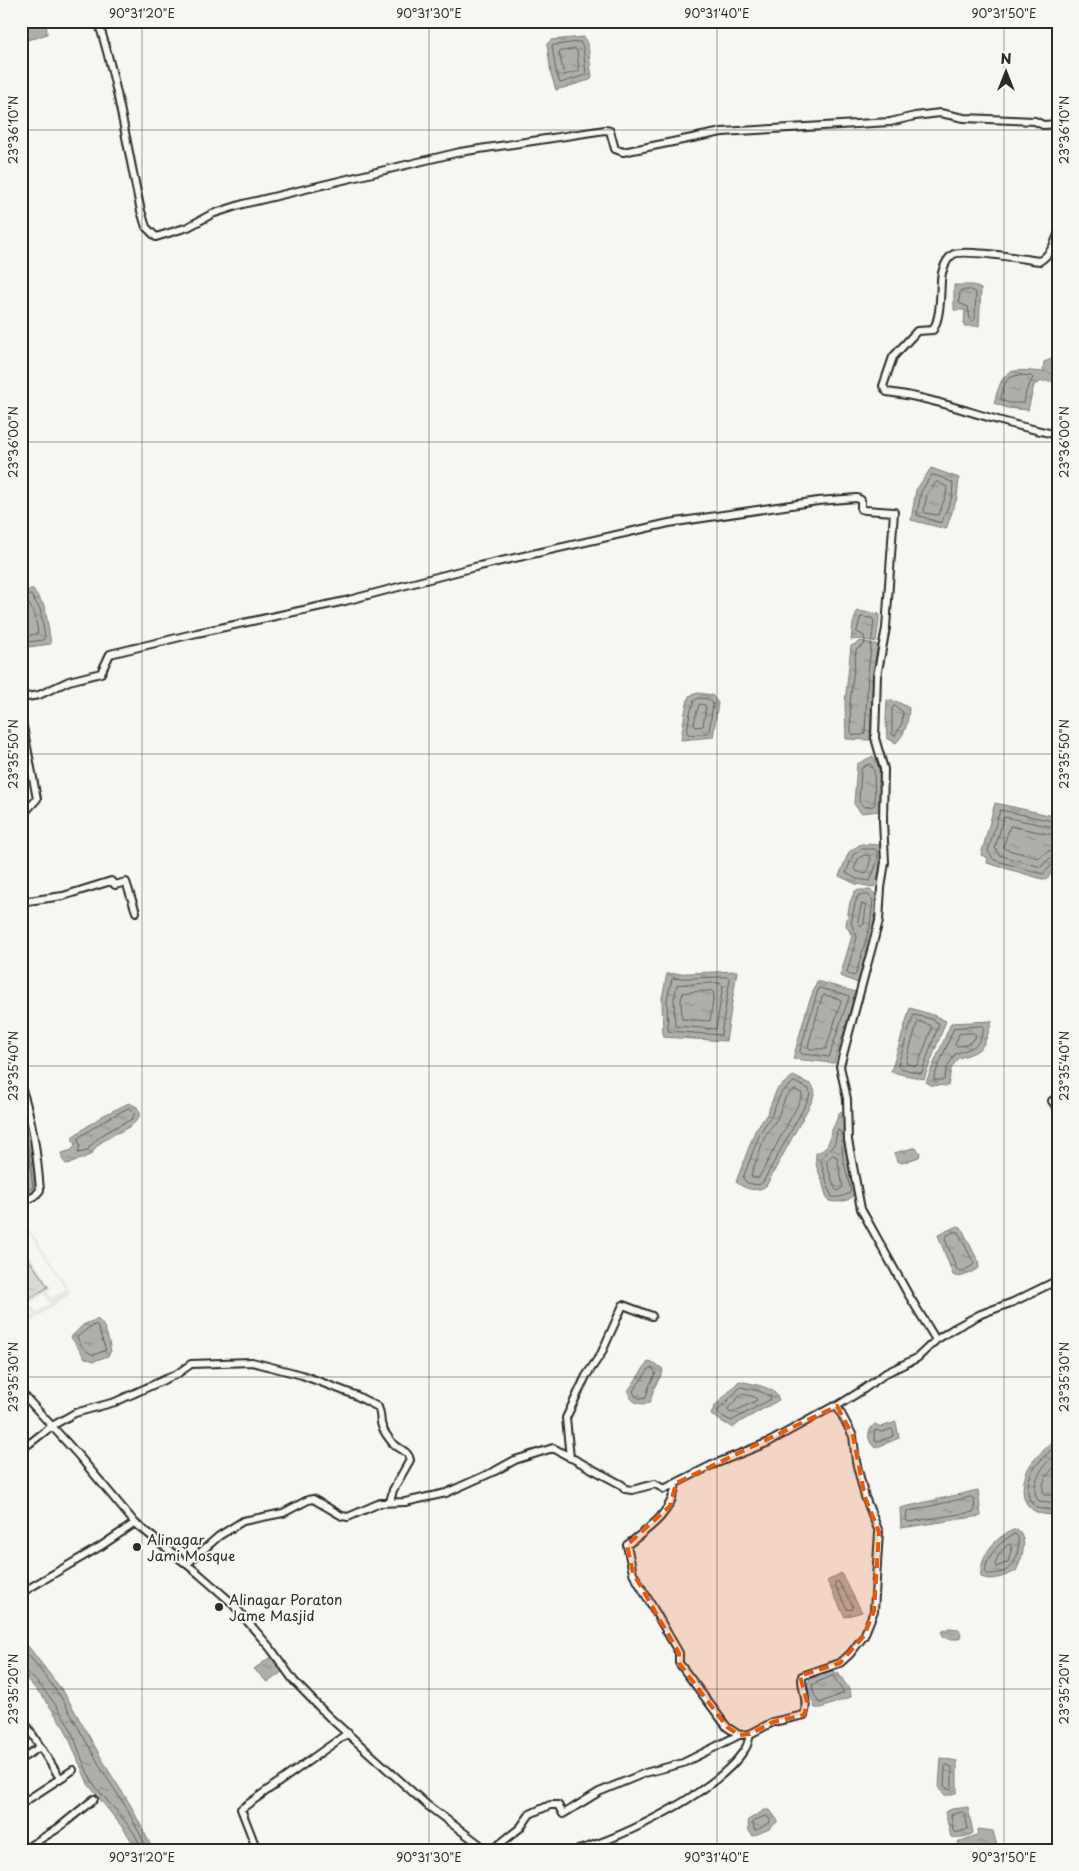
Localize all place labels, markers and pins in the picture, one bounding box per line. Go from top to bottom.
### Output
place label: Alinagar Jami Mosque [147,1529,235,1566]
marker: Alinagar Jami Mosque [131,1541,143,1553]
place label: Alinagar Poraton Jame Masjid [229,1589,342,1626]
marker: Alinagar Poraton Jame Masjid [213,1601,225,1613]

